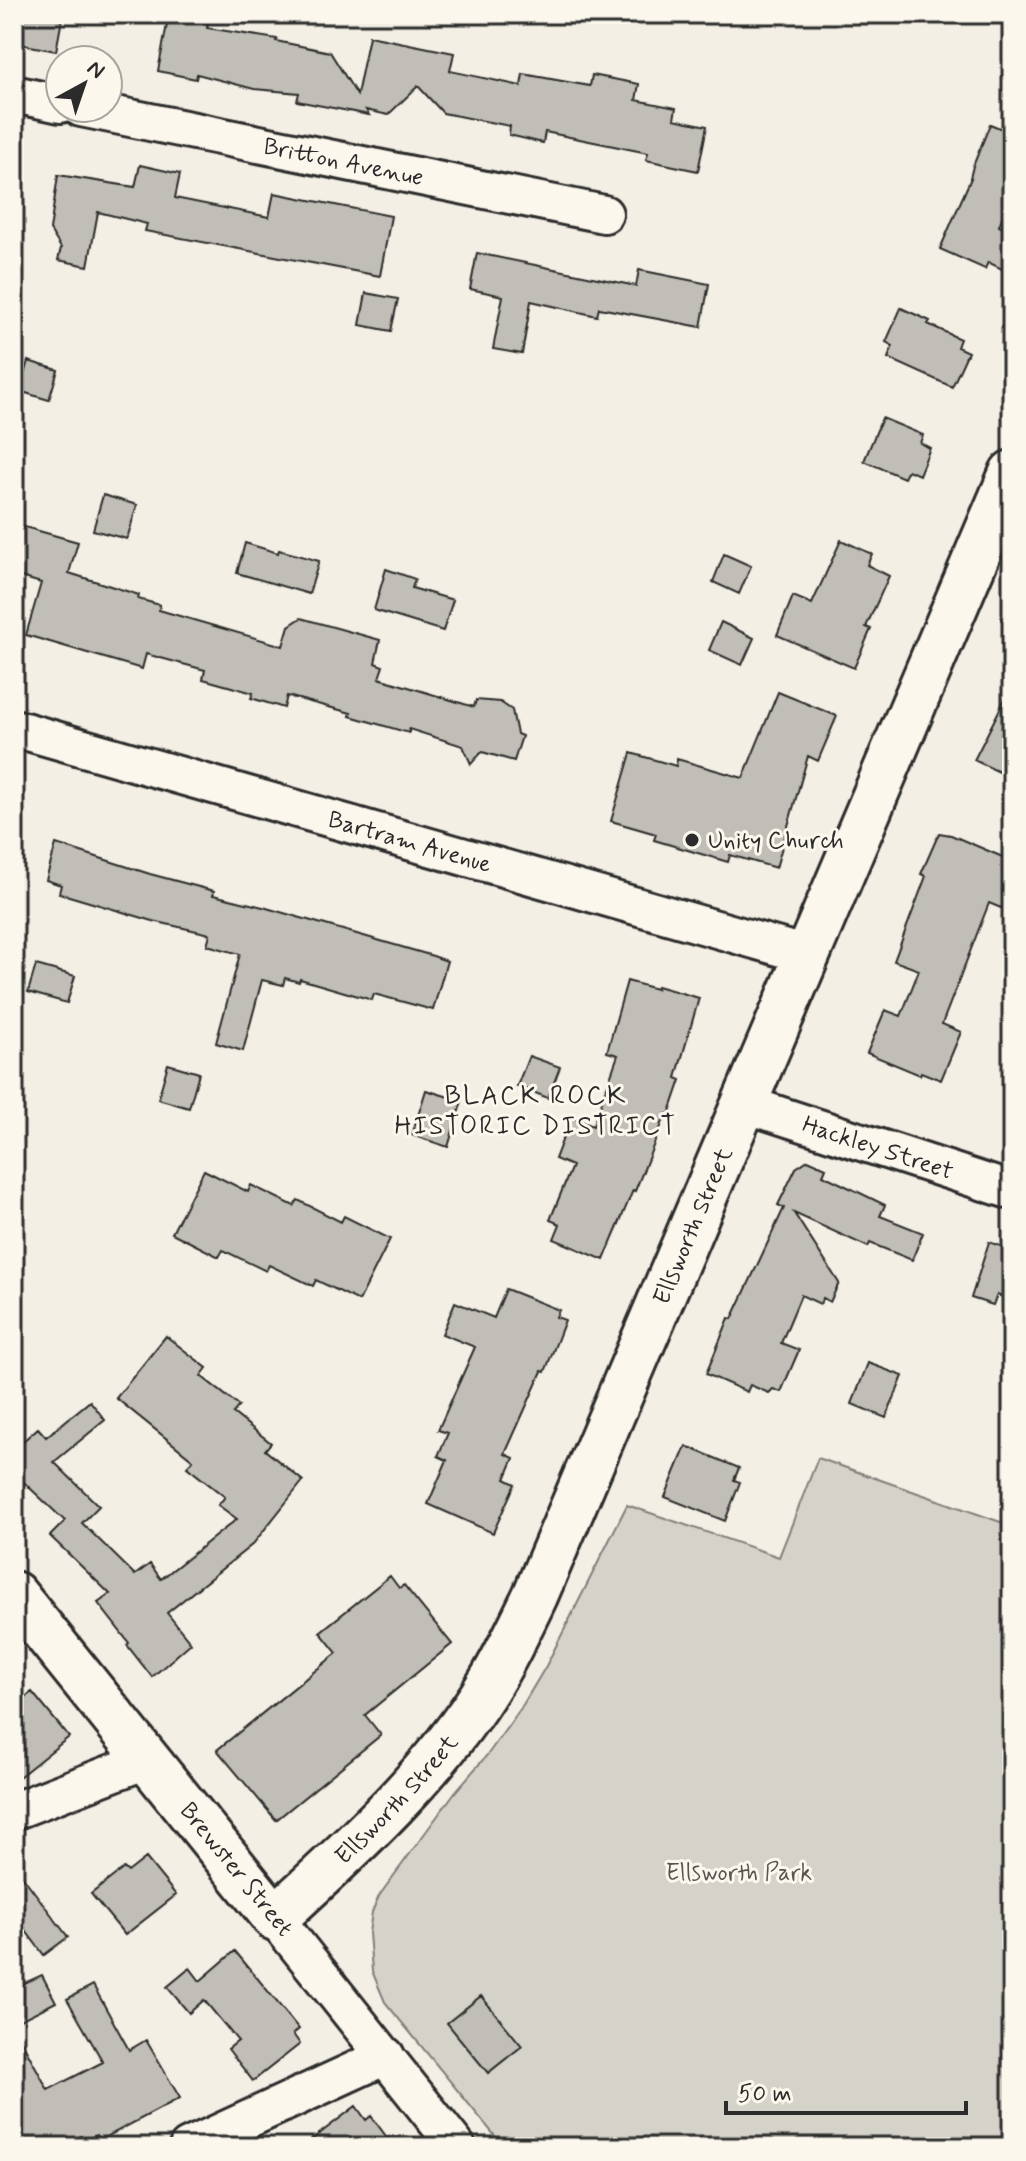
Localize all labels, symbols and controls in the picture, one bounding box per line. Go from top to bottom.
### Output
north arrow [44,44,124,124]
text: N [81,55,110,86]
street label: Britton Avenue [261,131,426,194]
street label: Bartram Avenue [324,805,495,881]
place label: Unity Church [708,826,844,857]
marker: Unity Church [683,831,701,849]
district label: BLACK ROCK HISTORIC DISTRICT [394,1080,678,1144]
street label: Hackley Street [798,1110,957,1188]
street label: Ellsworth Street [647,1143,741,1309]
street label: Ellsworth Street [329,1728,466,1872]
street label: Brewster Street [172,1796,299,1943]
park label: Ellsworth Park [666,1858,812,1889]
scale bar [726,2065,966,2115]
text: 50 m [738,2079,792,2110]

